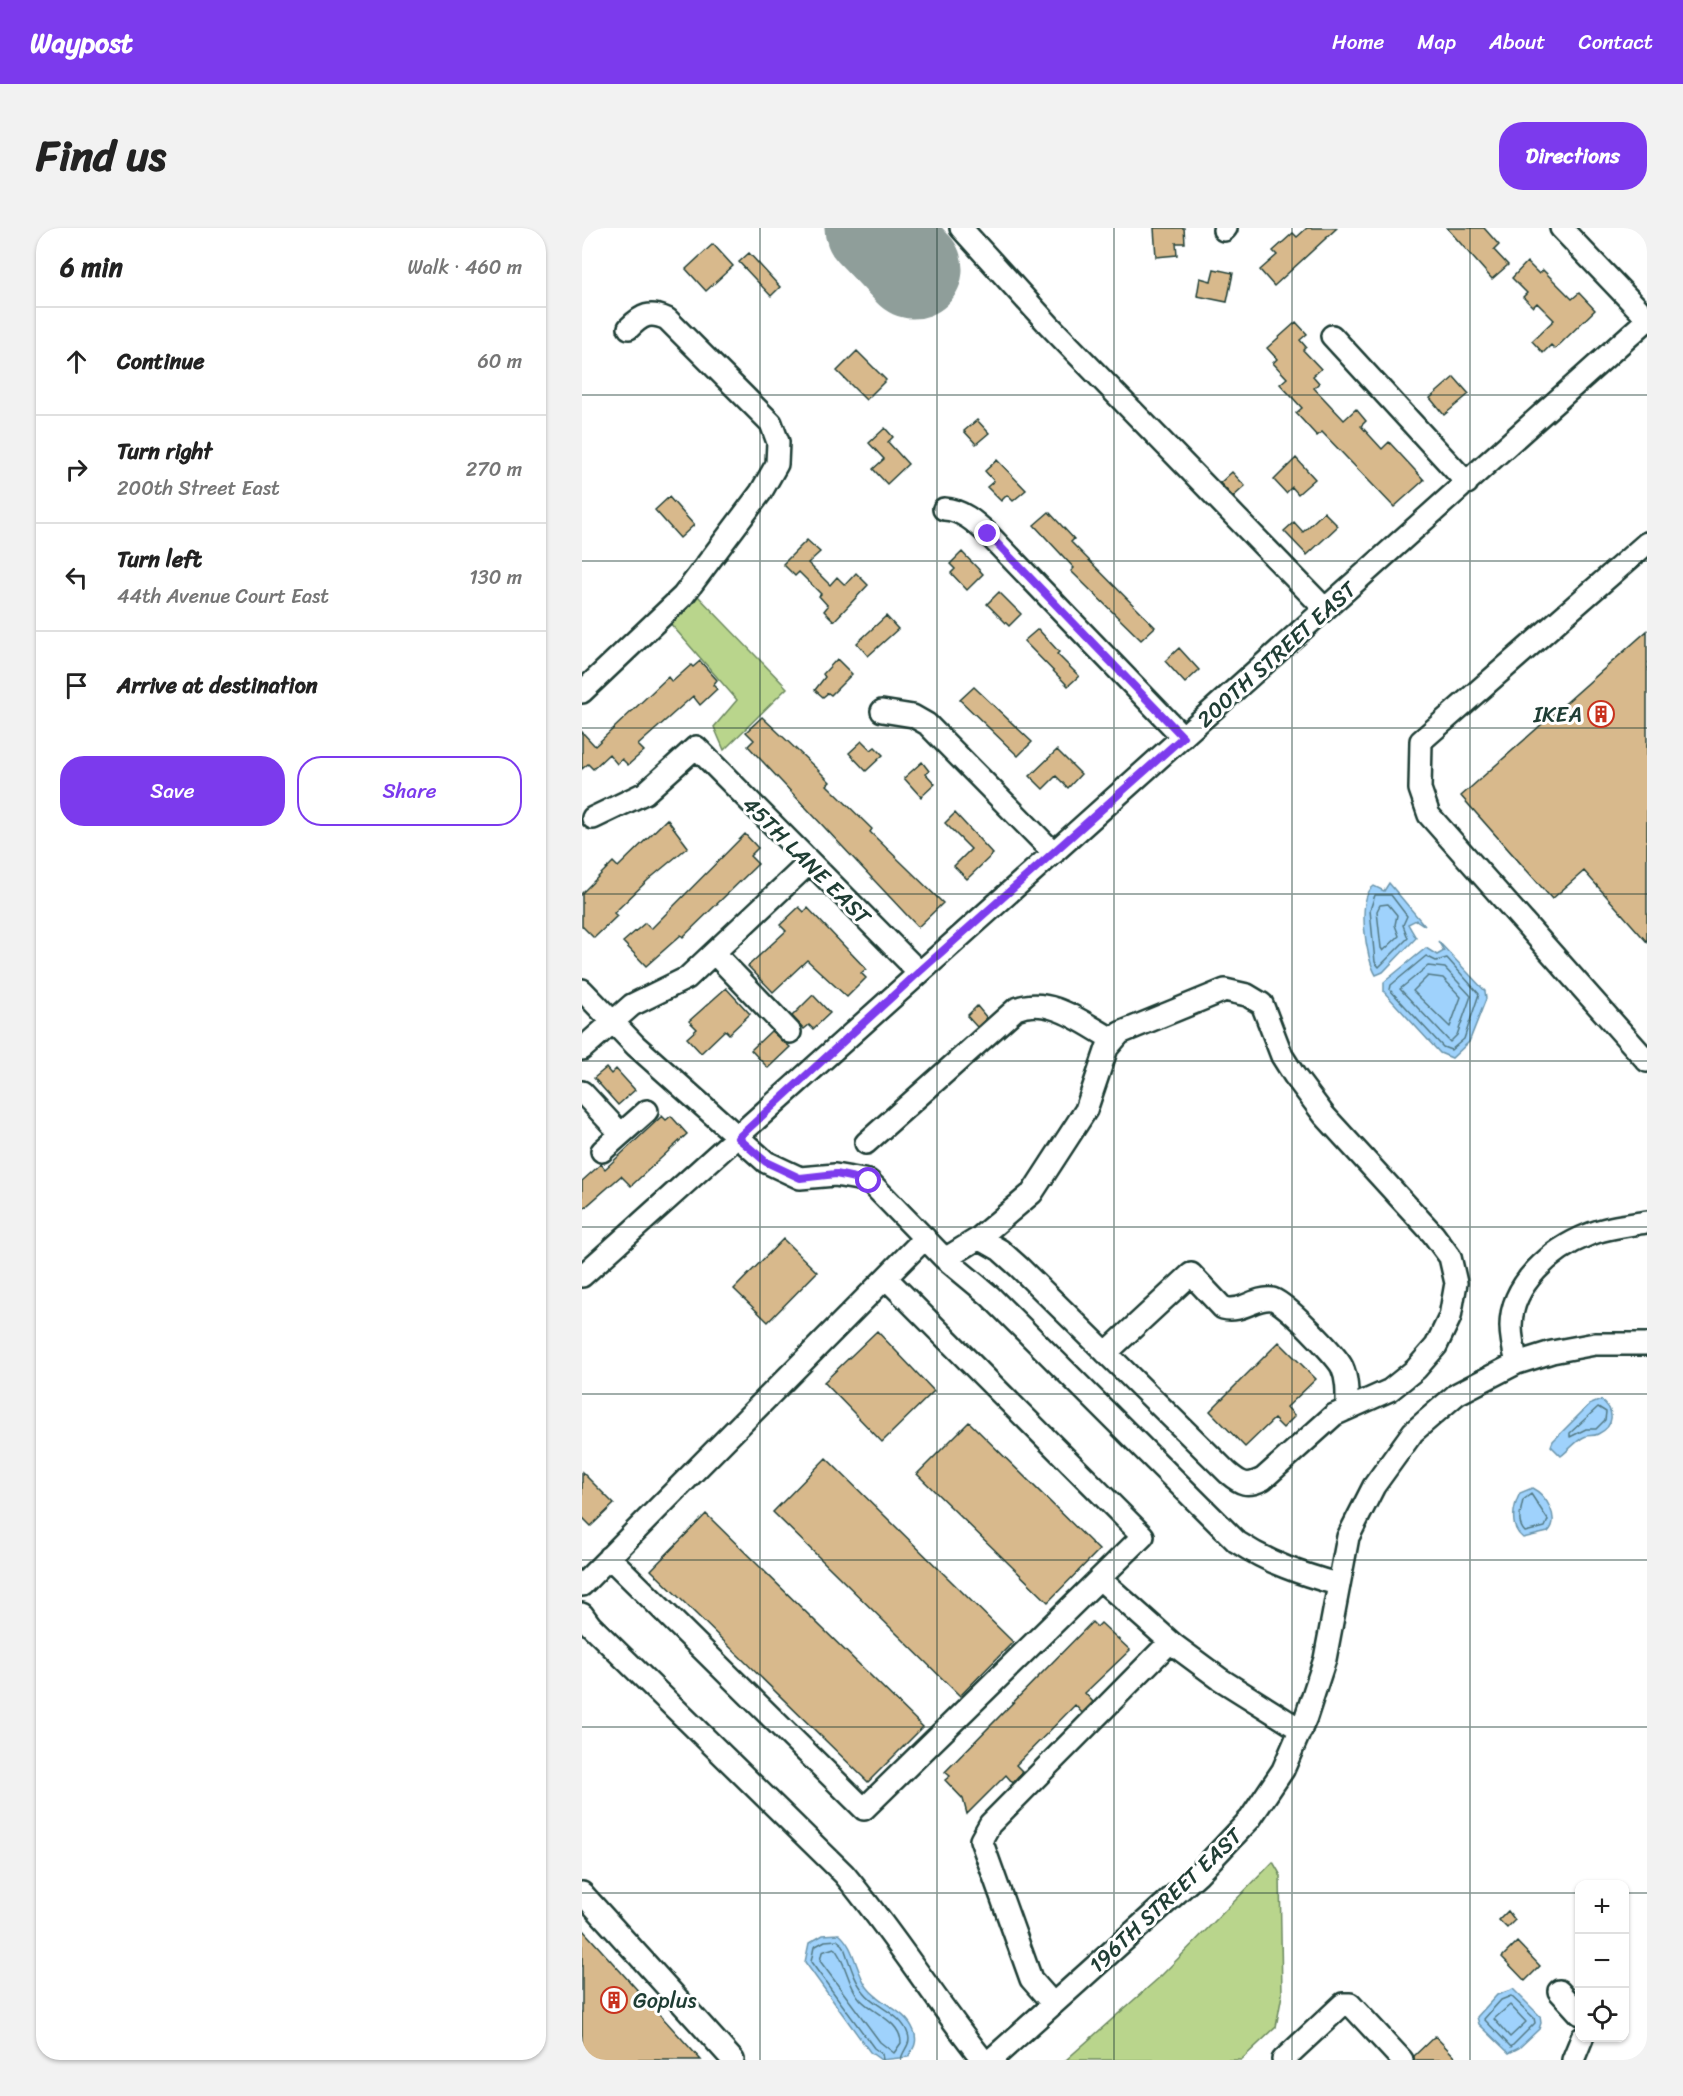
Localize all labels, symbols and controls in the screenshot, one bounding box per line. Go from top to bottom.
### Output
text: Waypost [30,18,133,67]
text: Home [1332,23,1384,61]
text: Map [1417,23,1456,61]
text: About [1489,23,1546,61]
text: Contact [1579,23,1653,61]
text: Find us [36,119,166,193]
button: Directions [1499,122,1647,190]
text: 6 min [60,244,123,290]
text: Walk · 460 m [407,250,522,285]
text: Continue [117,342,205,381]
text: 60 m [477,344,522,379]
icon: ahead [60,345,93,378]
text: Turn right [117,432,212,471]
text: 270 m [466,452,522,487]
icon: right [60,453,93,486]
text: 200th Street East [117,471,280,506]
route end [974,520,1000,546]
text: Turn left [117,540,202,579]
text: 130 m [469,560,522,595]
icon: left [60,561,93,594]
street label: 200TH STREET EAST [1187,571,1366,737]
text: 44th Avenue Court East [117,579,329,614]
text: Arrive at destination [117,666,318,705]
icon: arrive [60,669,93,702]
place label: IKEA [1532,695,1582,734]
building icon: IKEA [1586,699,1616,729]
button: Save [60,756,285,826]
button: Share [297,756,522,826]
street label: 45TH LANE EAST [733,787,881,935]
route start [855,1167,881,1193]
street label: 196TH STREET EAST [1079,1817,1253,1983]
map controls [1575,1880,1629,2042]
button: + [1575,1880,1629,1934]
button: − [1575,1934,1629,1988]
place label: Goplus [633,1981,697,2020]
building icon: Goplus [599,1985,629,2015]
button: locate [1575,1988,1629,2042]

